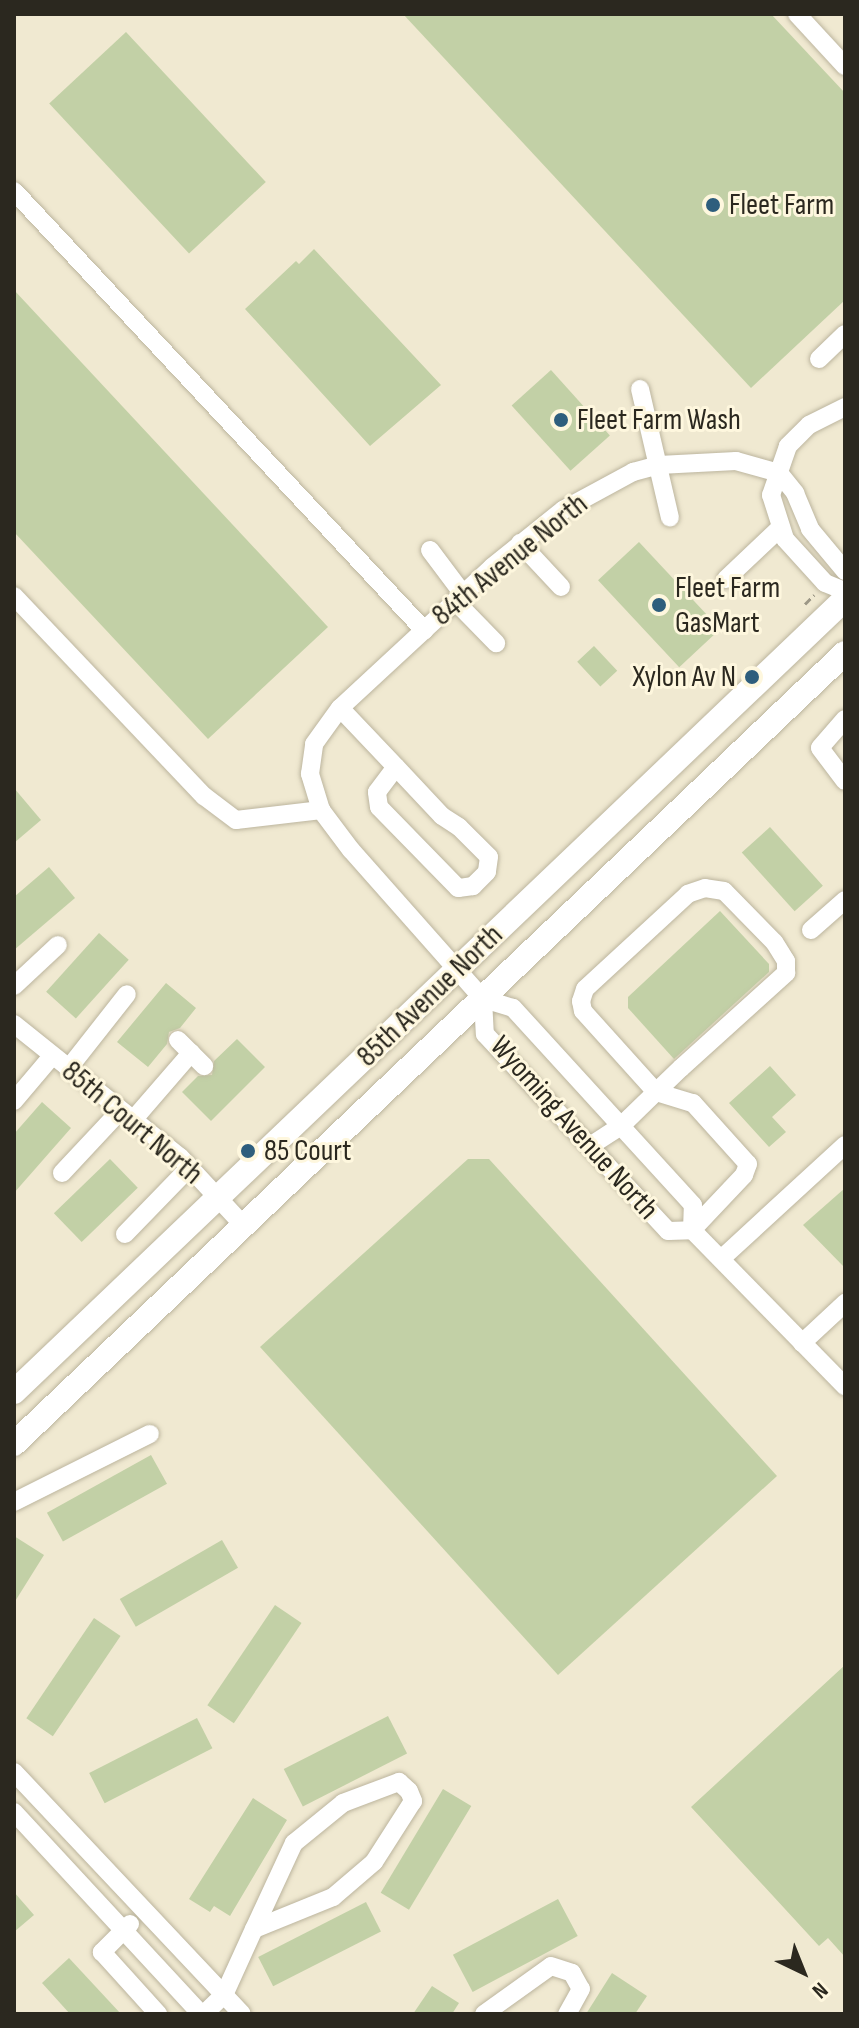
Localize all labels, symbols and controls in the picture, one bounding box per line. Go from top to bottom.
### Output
place label: Fleet Farm [729,187,834,223]
marker: Fleet Farm [704,196,722,214]
place label: Fleet Farm Wash [577,402,741,438]
marker: Fleet Farm Wash [552,411,570,429]
street label: 84th Avenue North [425,486,595,634]
place label: Fleet Farm GasMart [675,570,780,640]
marker: Fleet Farm GasMart [650,596,668,614]
place label: Xylon Av N [632,659,736,695]
marker: Xylon Av N [743,668,761,686]
street label: 85th Avenue North [350,917,510,1075]
street label: Wyoming Avenue North [482,1029,666,1227]
street label: 85th Court North [54,1054,210,1192]
place label: 85 Court [264,1133,351,1169]
marker: 85 Court [239,1142,257,1160]
north arrow [763,1932,843,2012]
text: N [806,1976,833,2004]

